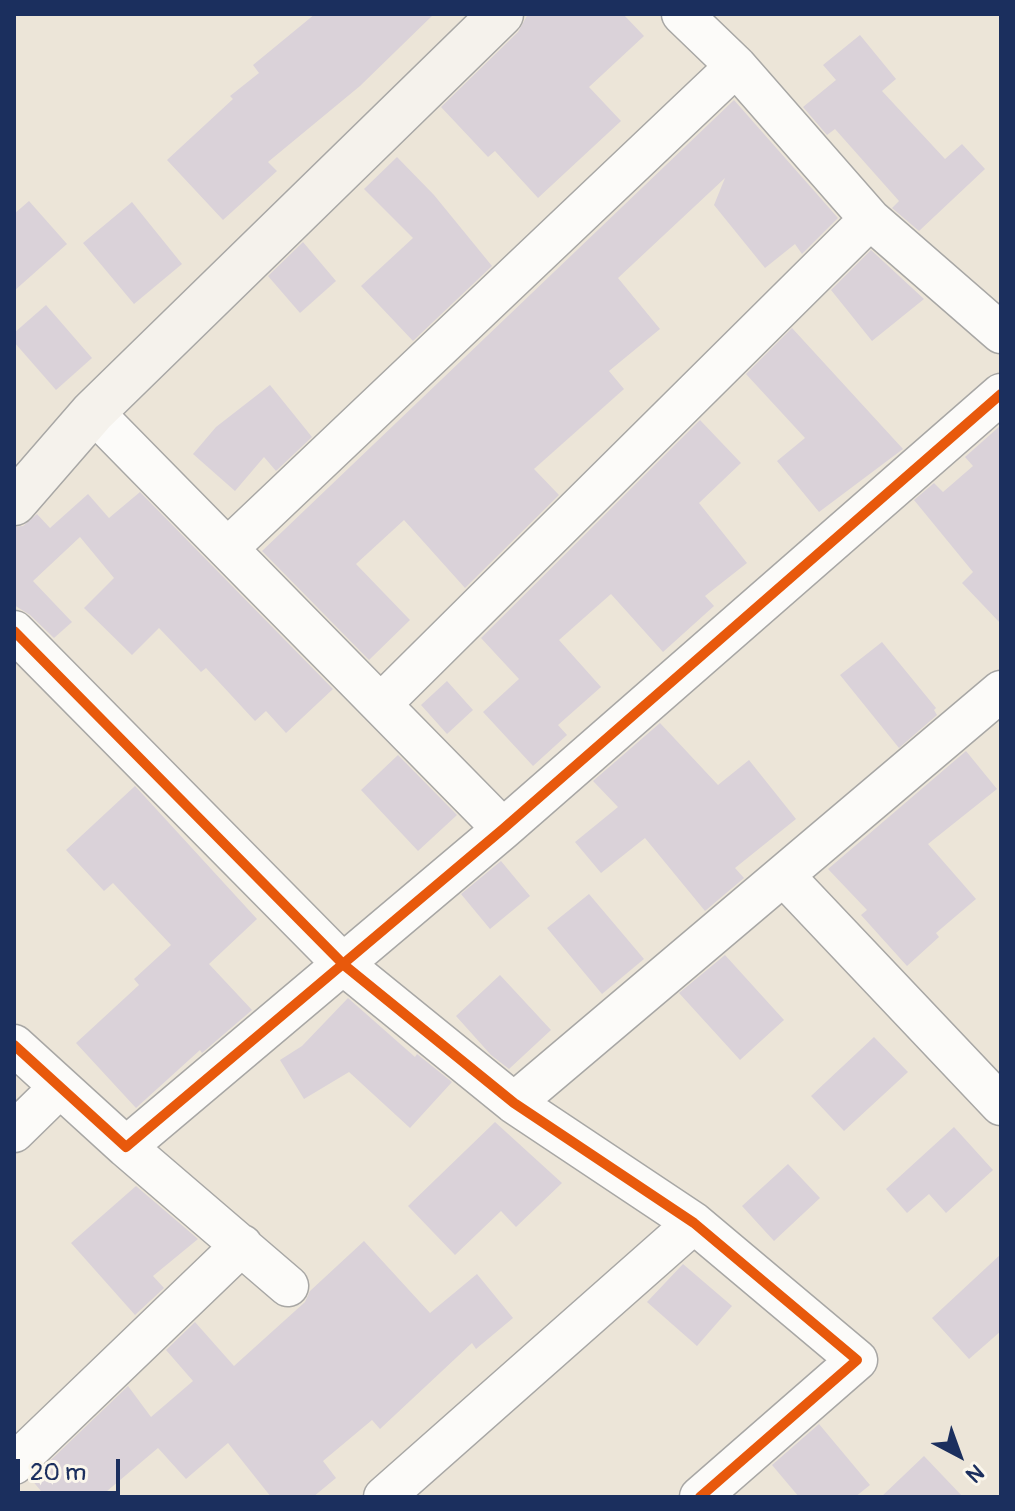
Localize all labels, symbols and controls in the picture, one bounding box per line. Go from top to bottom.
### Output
north arrow [919,1415,999,1495]
scale bar [20,1443,124,1493]
text: 20 m [30,1458,86,1487]
text: N [960,1458,990,1489]

